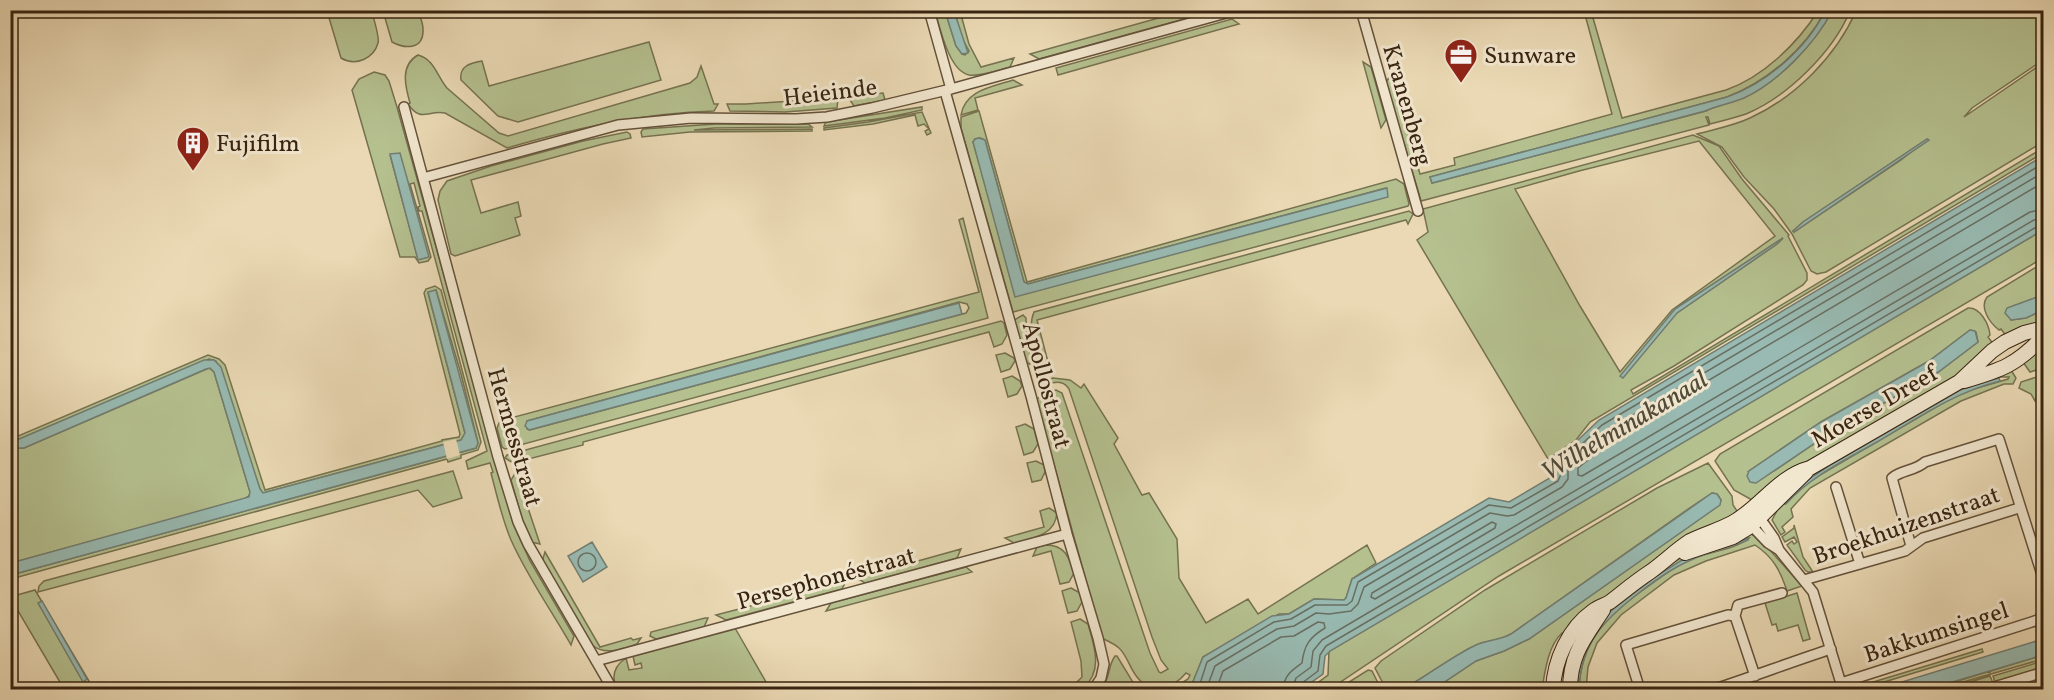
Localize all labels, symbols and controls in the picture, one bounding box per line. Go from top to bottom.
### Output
office icon: Sunware [1443,37,1479,84]
place label: Sunware [1484,40,1576,74]
street label: Kranenberg [1372,41,1440,170]
street label: Heieinde [781,71,879,117]
building icon: Fujifilm [175,125,211,172]
place label: Fujifilm [216,128,300,162]
street label: Apollostraat [1012,318,1078,453]
street label: Moerse Dreef [1805,356,1947,458]
water label: Wilhelminakanaal [1535,362,1716,491]
street label: Hermesstraat [477,364,549,511]
street label: Broekhuizenstraat [1809,479,2005,575]
street label: Persephonéstraat [733,540,920,620]
street label: Bakkumsingel [1860,594,2013,673]

